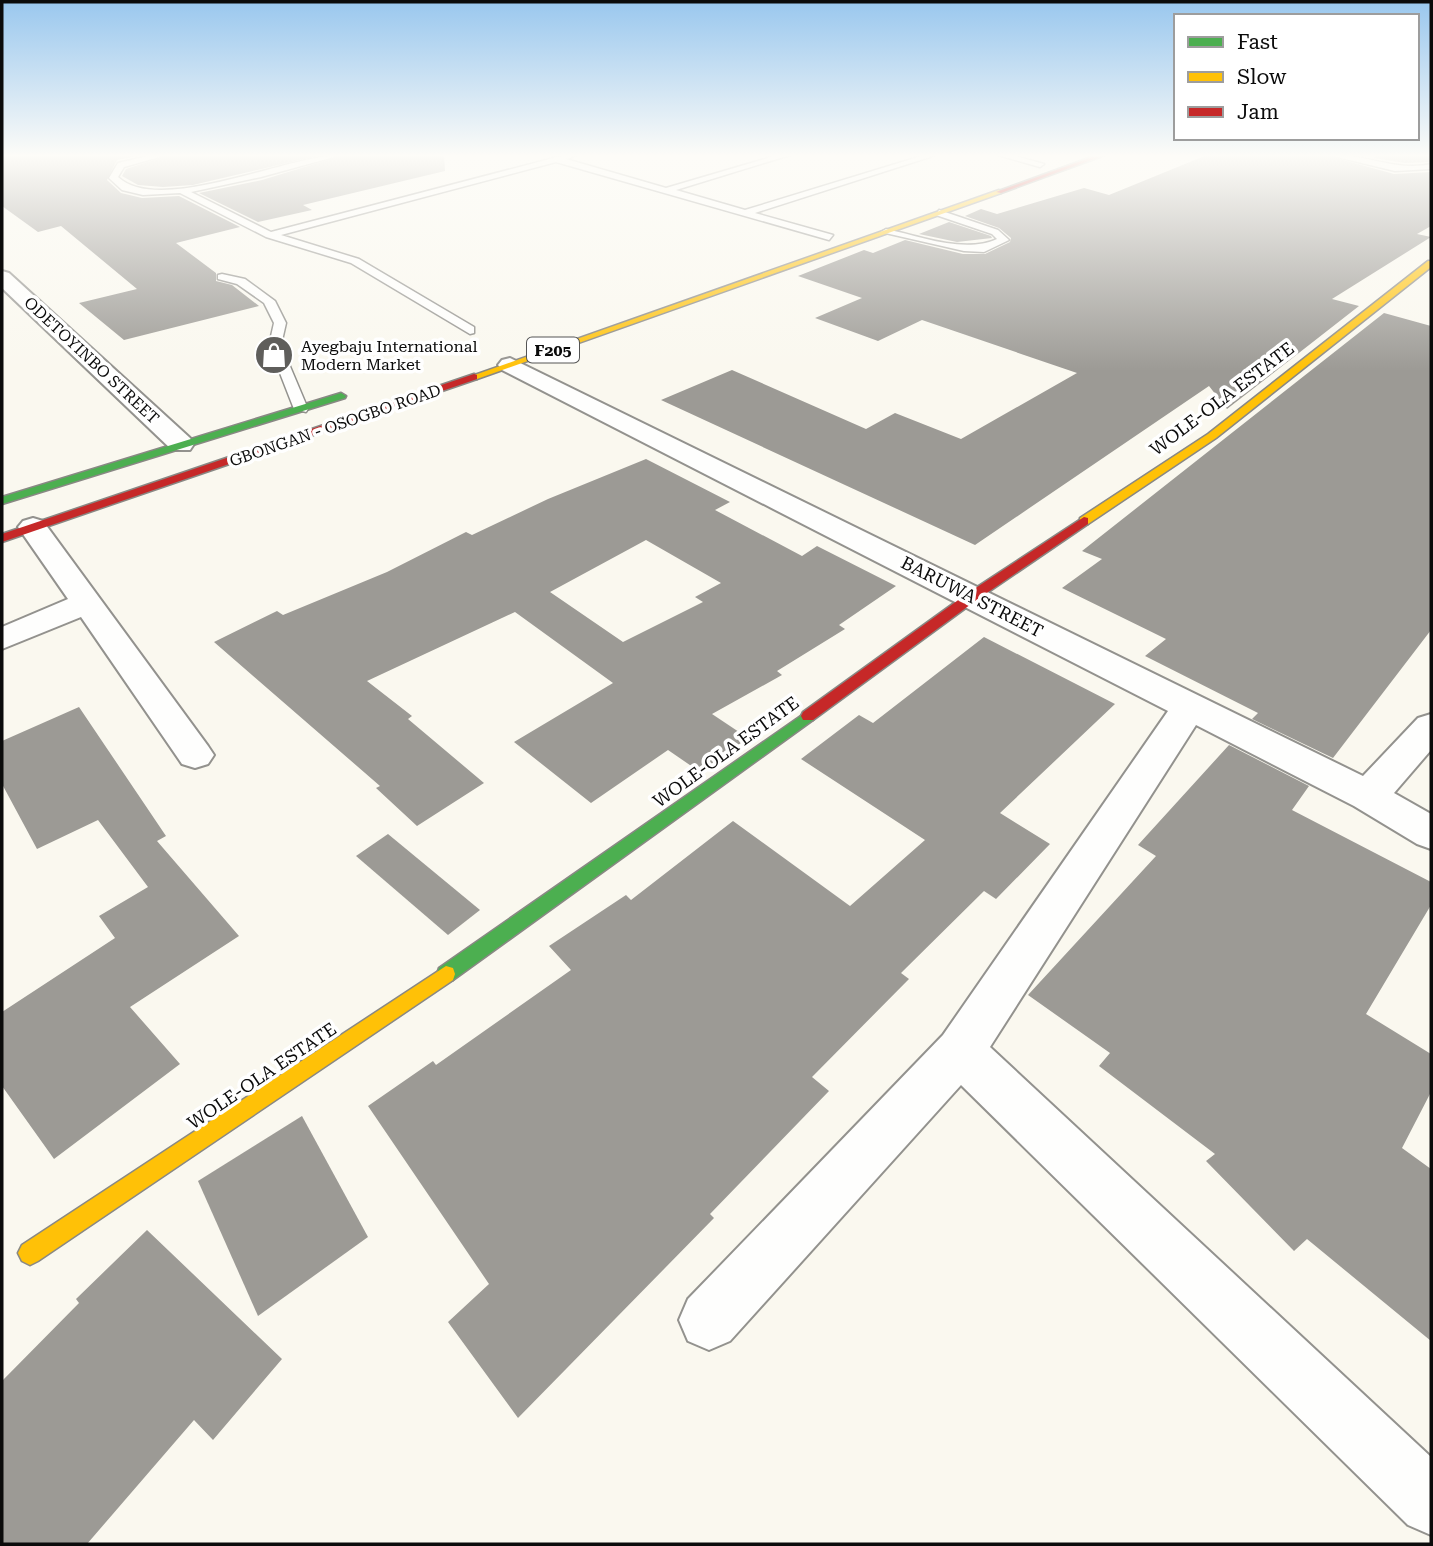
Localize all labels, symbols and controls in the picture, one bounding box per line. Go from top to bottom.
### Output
legend [1174,14,1419,140]
text: Fast [1237,30,1278,54]
text: Slow [1237,65,1287,89]
text: Jam [1237,100,1279,124]
street label: ODETOYINBO STREET [20,293,163,428]
shop icon: Ayegbaju International Modern Market [253,334,295,376]
place label: Ayegbaju International Modern Market [301,337,477,374]
road number: F205 [527,338,579,362]
street label: WOLE-OLA ESTATE [1146,338,1298,460]
street label: GBONGAN - OSOGBO ROAD [227,380,443,471]
street label: BARUWA STREET [898,552,1047,641]
street label: WOLE-OLA ESTATE [649,692,803,812]
street label: WOLE-OLA ESTATE [183,1018,340,1133]

